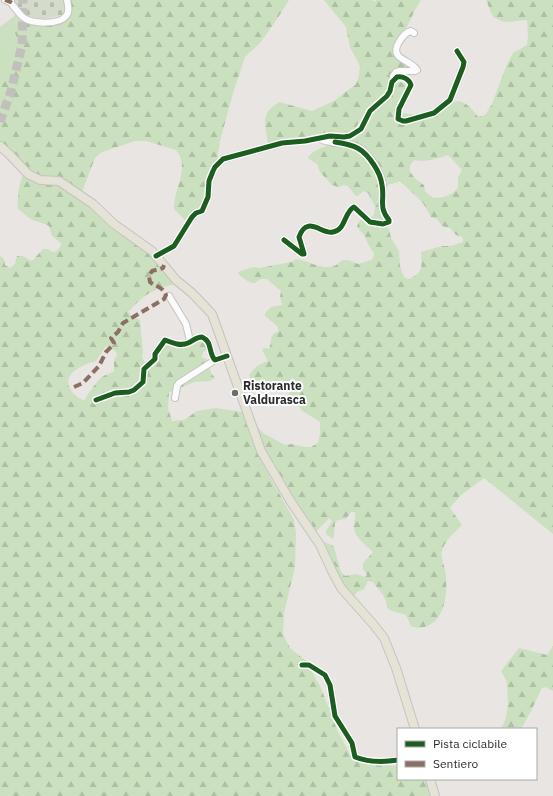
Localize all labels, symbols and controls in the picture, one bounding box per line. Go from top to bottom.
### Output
place label: Ristorante Valdurasca [243,378,306,407]
marker: Ristorante Valdurasca [230,388,240,398]
legend [397,728,537,780]
text: Pista ciclabile [433,736,507,751]
text: Sentiero [433,756,479,771]

